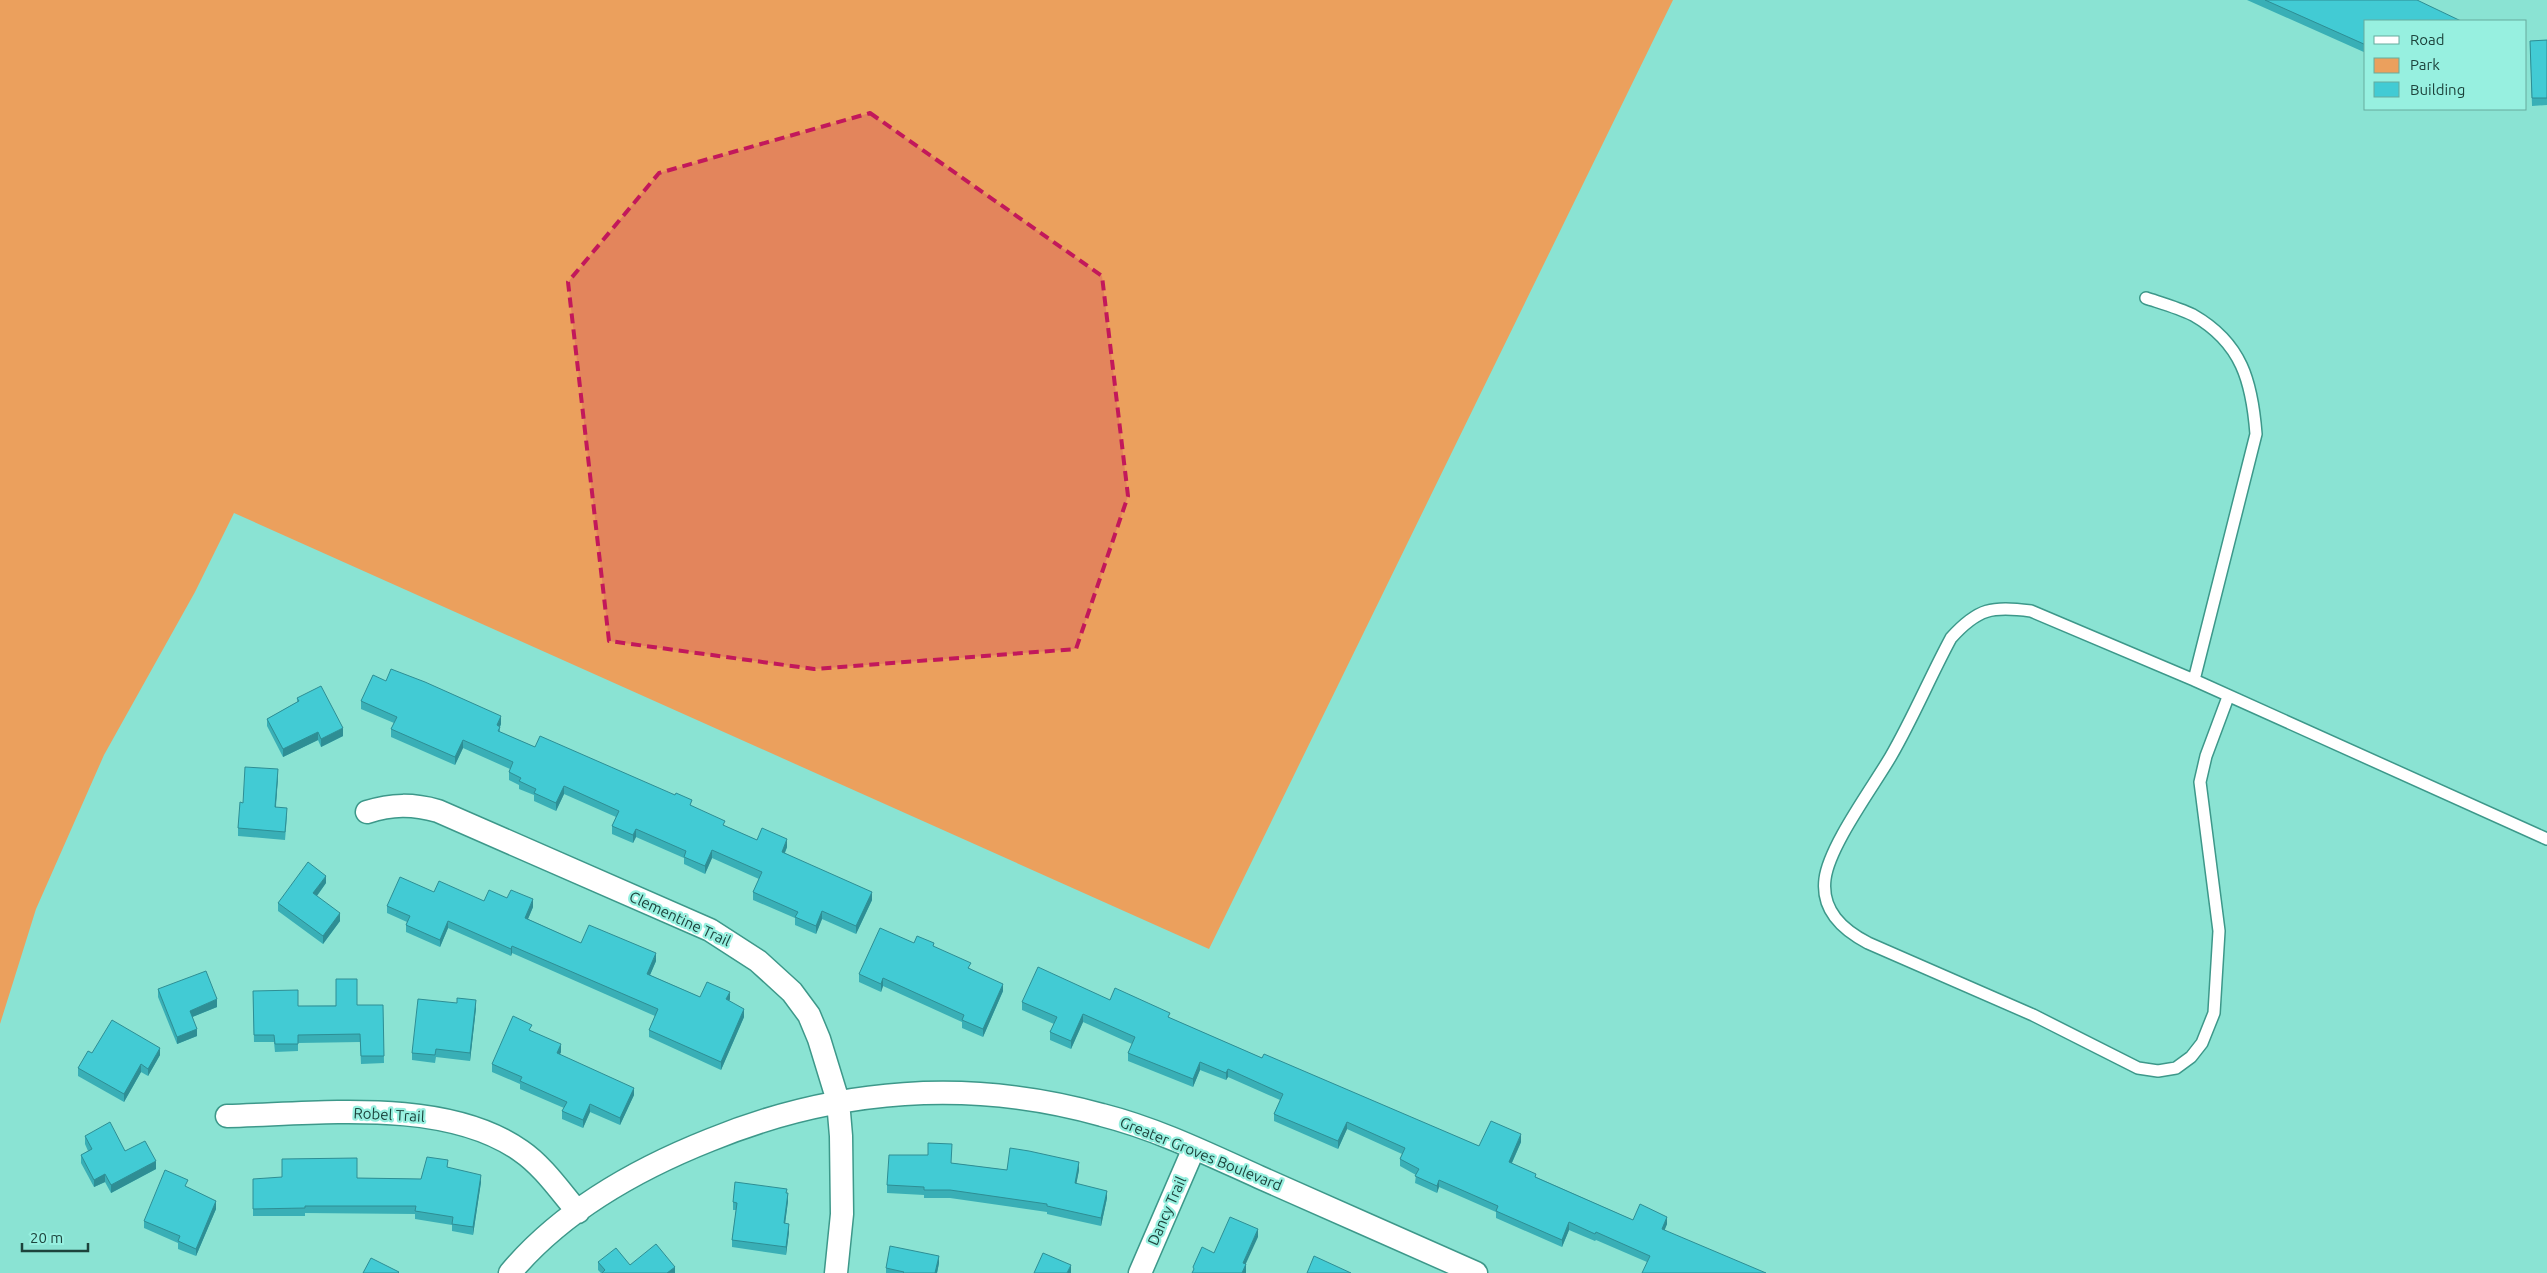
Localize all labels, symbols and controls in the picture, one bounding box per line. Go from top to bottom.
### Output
legend [2364,20,2527,110]
text: Road [2410,31,2445,48]
text: Park [2410,56,2440,73]
text: Building [2410,81,2465,98]
street label: Clementine Trail [627,888,734,949]
street label: Robel Trail [353,1104,425,1125]
street label: Greater Groves Boulevard [1118,1113,1285,1194]
street label: Dancy Trail [1144,1174,1189,1248]
scale bar [22,1220,89,1252]
text: 20 m [30,1229,63,1246]

